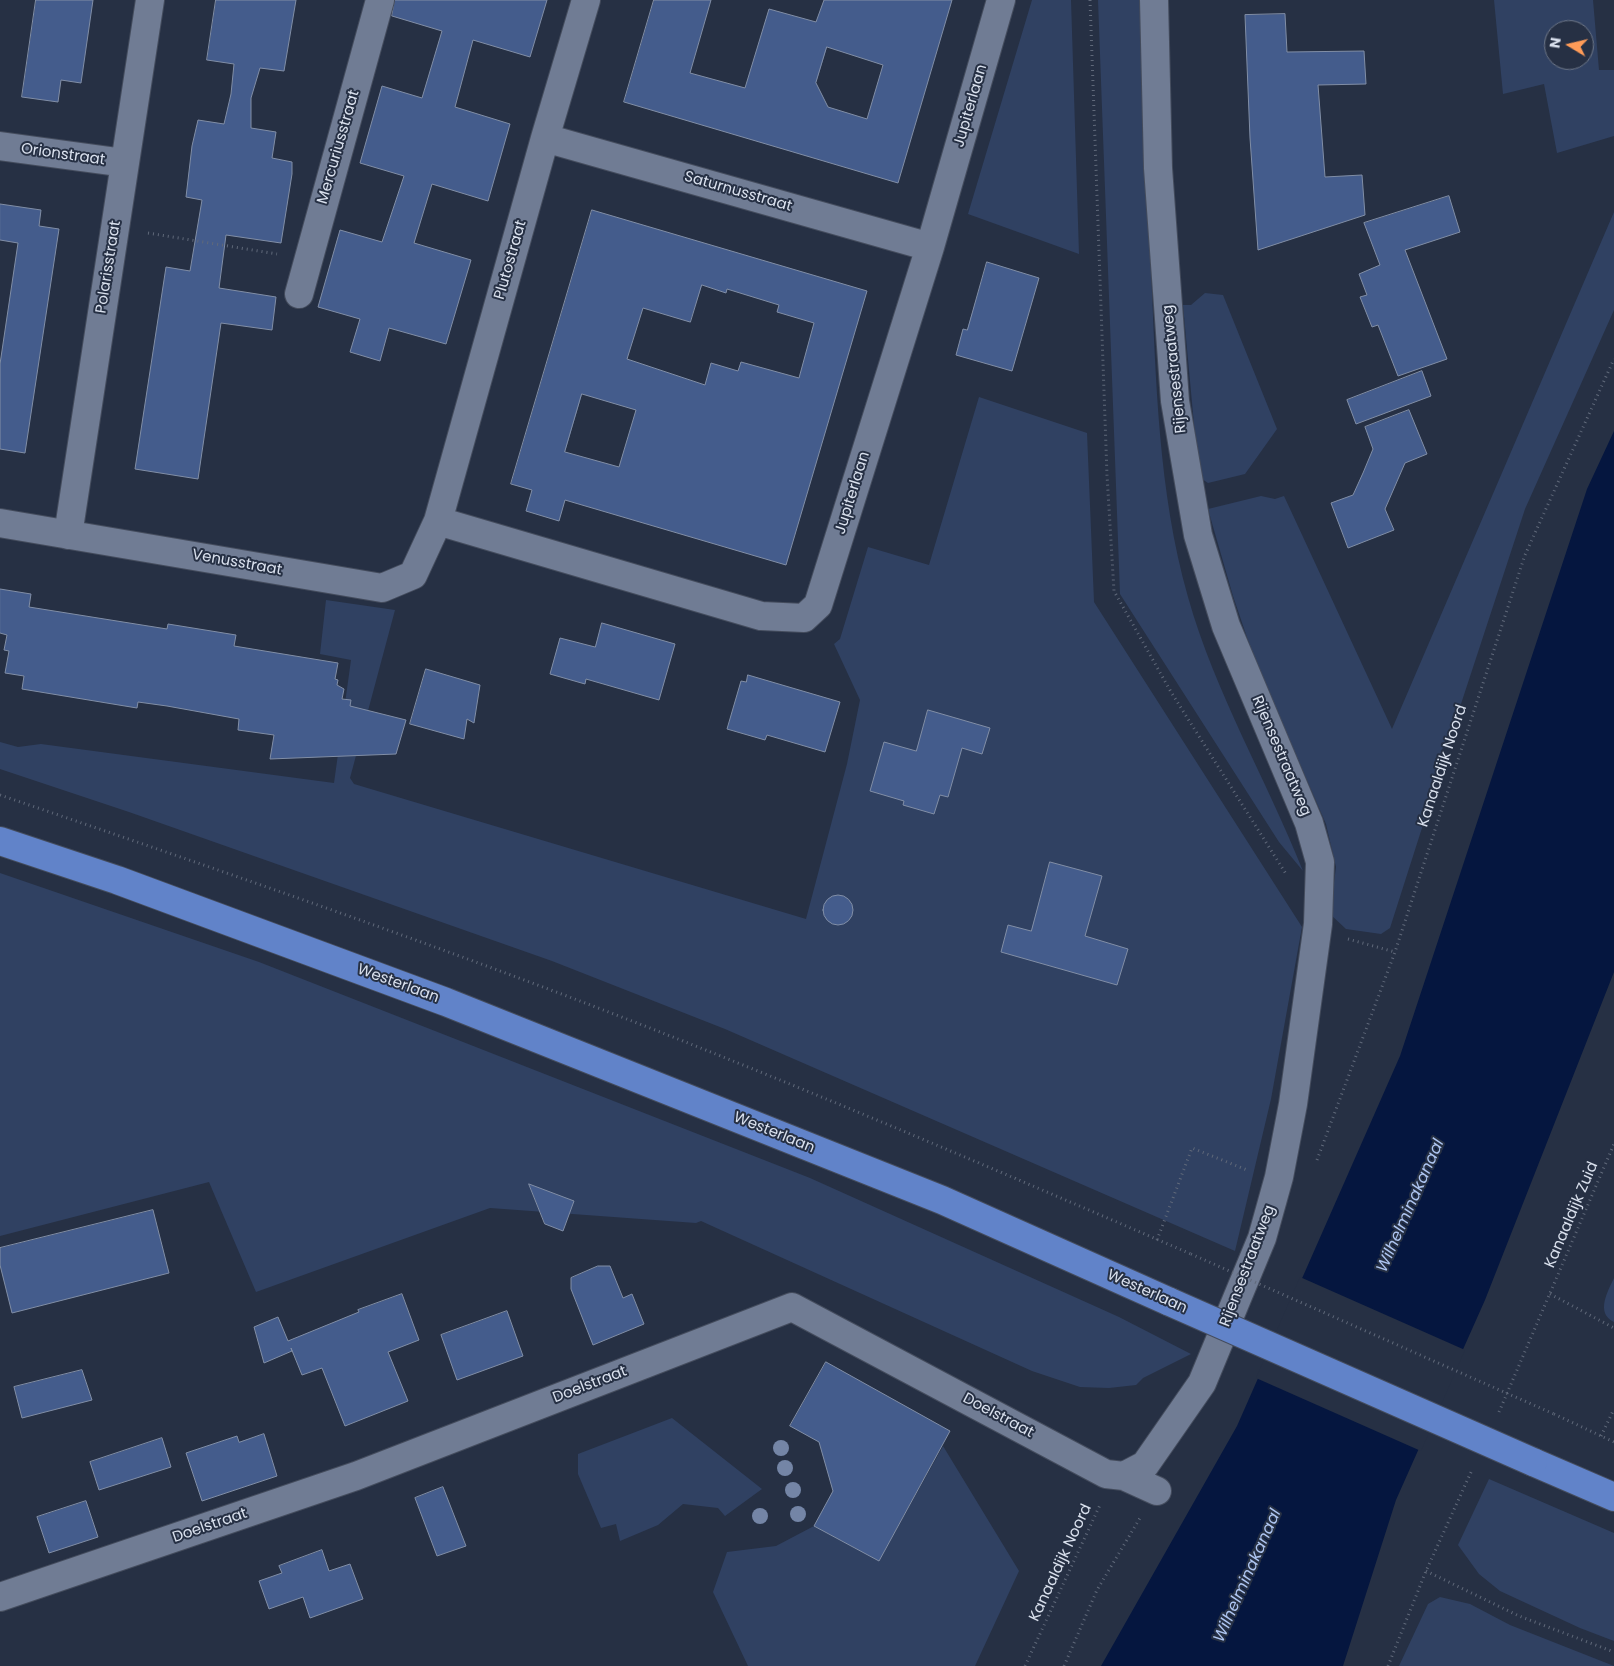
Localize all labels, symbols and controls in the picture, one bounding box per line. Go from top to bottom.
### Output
north arrow [1544,20,1594,70]
text: N [1544,36,1566,50]
street label: Jupiterlaan [951,63,991,149]
street label: Mercuriusstraat [314,88,364,206]
street label: Orionstraat [20,140,106,170]
street label: Saturnusstraat [682,168,794,216]
street label: Plutostraat [491,218,531,302]
street label: Polarisstraat [93,219,125,315]
street label: Rijensestraatweg [1159,304,1191,434]
street label: Jupiterlaan [832,450,874,536]
street label: Venusstraat [191,546,283,580]
street label: Rijensestraatweg [1248,693,1314,819]
street label: Kanaaldijk Noord [1415,703,1471,829]
street label: Westerlaan [355,961,441,1007]
street label: Westerlaan [731,1109,817,1157]
water label: Wilhelminakanaal [1373,1136,1449,1276]
street label: Kanaaldijk Zuid [1542,1159,1602,1271]
street label: Rijensestraatweg [1216,1203,1280,1329]
street label: Westerlaan [1104,1266,1190,1318]
street label: Doelstraat [550,1363,630,1407]
street label: Doelstraat [959,1390,1037,1442]
street label: Kanaaldijk Noord [1026,1501,1096,1625]
street label: Doelstraat [170,1505,250,1547]
water label: Wilhelminakanaal [1210,1506,1286,1646]

